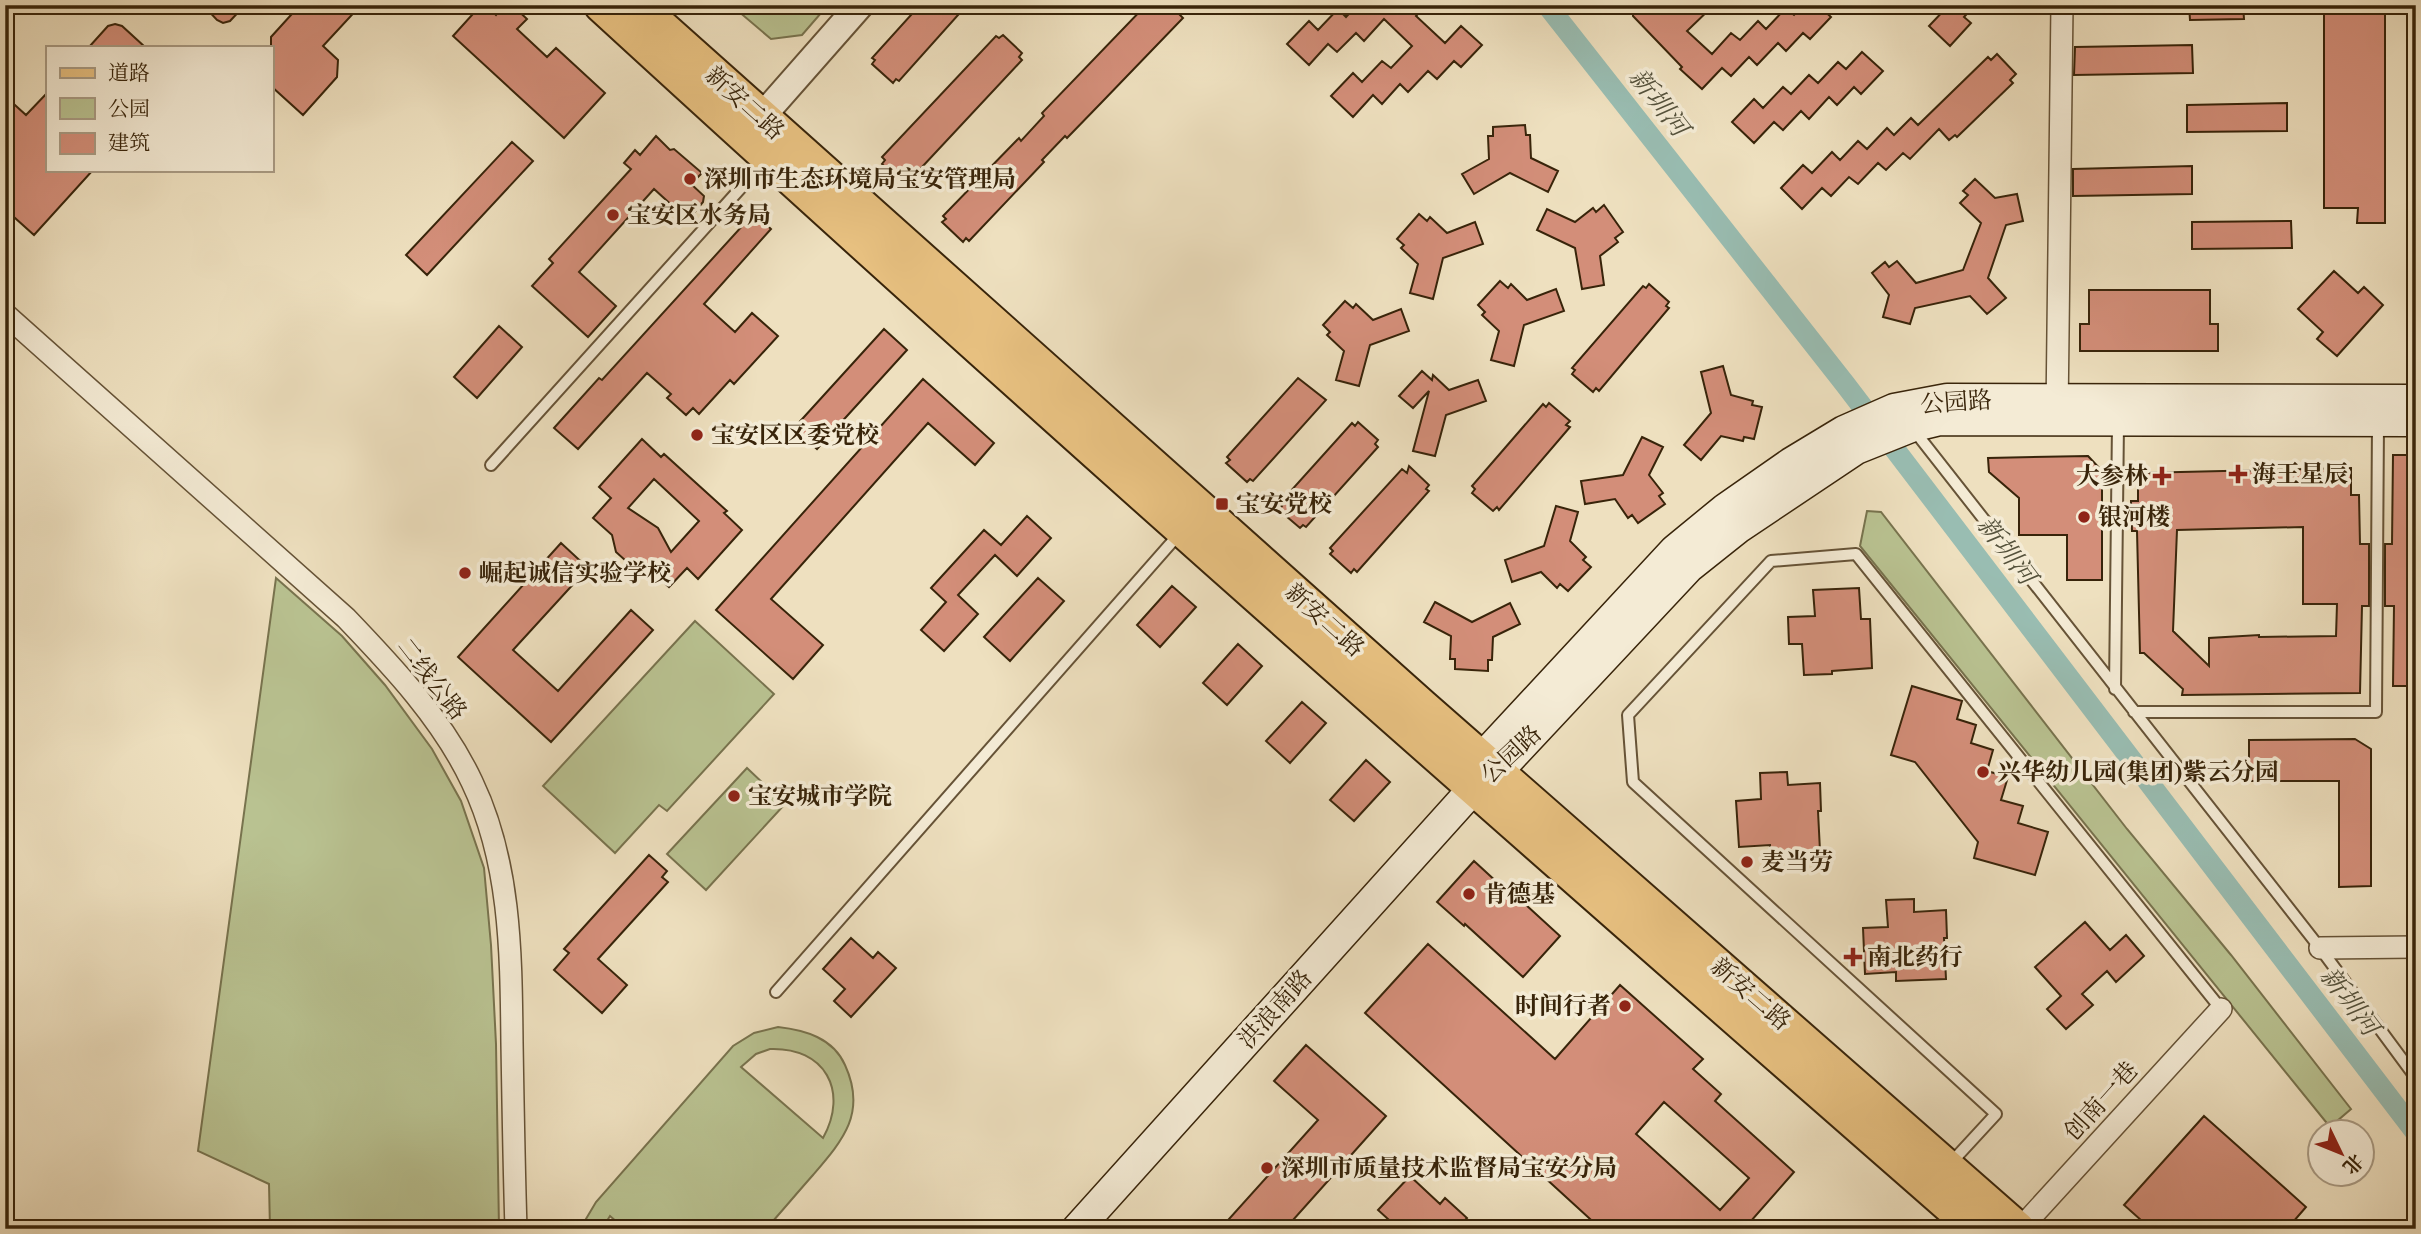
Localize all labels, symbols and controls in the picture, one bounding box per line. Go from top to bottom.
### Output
legend [46,46,273,172]
street label: 新安二路 [700,61,789,146]
text: 道路 [108,62,150,85]
water label: 新圳河 [1623,63,1696,145]
text: 公园 [108,98,150,121]
text: 建筑 [108,132,150,155]
place label: 深圳市生态环境局宝安管理局 [704,166,1016,193]
marker: 深圳市生态环境局宝安管理局 [682,171,698,187]
place label: 宝安区水务局 [627,202,771,229]
marker: 宝安区水务局 [605,207,621,223]
street label: 公园路 [1919,387,1993,418]
place label: 宝安区区委党校 [711,422,879,449]
marker: 宝安区区委党校 [689,427,705,443]
place label: 海王星辰 [2252,461,2348,488]
place label: 大参林 [2076,463,2148,490]
marker: 海王星辰 [2230,466,2246,482]
marker: 大参林 [2154,468,2170,484]
place label: 宝安党校 [1236,491,1332,518]
marker: 宝安党校 [1214,496,1230,512]
place label: 银河楼 [2098,504,2170,531]
marker: 银河楼 [2076,509,2092,525]
water label: 新圳河 [1972,511,2043,593]
place label: 崛起诚信实验学校 [479,560,671,587]
marker: 崛起诚信实验学校 [457,565,473,581]
street label: 新安二路 [1280,578,1369,663]
street label: 二线公路 [391,633,472,725]
street label: 公园路 [1476,720,1547,789]
place label: 兴华幼儿园(集团)紫云分园 [1997,759,2279,786]
marker: 兴华幼儿园(集团)紫云分园 [1975,764,1991,780]
place label: 宝安城市学院 [748,783,892,810]
marker: 宝安城市学院 [726,788,742,804]
place label: 麦当劳 [1761,849,1833,876]
marker: 麦当劳 [1739,854,1755,870]
place label: 肯德基 [1483,881,1555,908]
marker: 肯德基 [1461,886,1477,902]
place label: 南北药行 [1867,944,1963,971]
marker: 南北药行 [1845,949,1861,965]
street label: 新安二路 [1706,953,1796,1036]
water label: 新圳河 [2315,962,2386,1044]
street label: 洪浪南路 [1233,965,1318,1054]
place label: 时间行者 [1515,993,1611,1020]
marker: 时间行者 [1617,998,1633,1014]
street label: 创南一巷 [2059,1057,2144,1146]
north arrow [2306,1118,2376,1188]
text: 北 [2338,1149,2366,1178]
place label: 深圳市质量技术监督局宝安分局 [1281,1155,1617,1182]
marker: 深圳市质量技术监督局宝安分局 [1259,1160,1275,1176]

